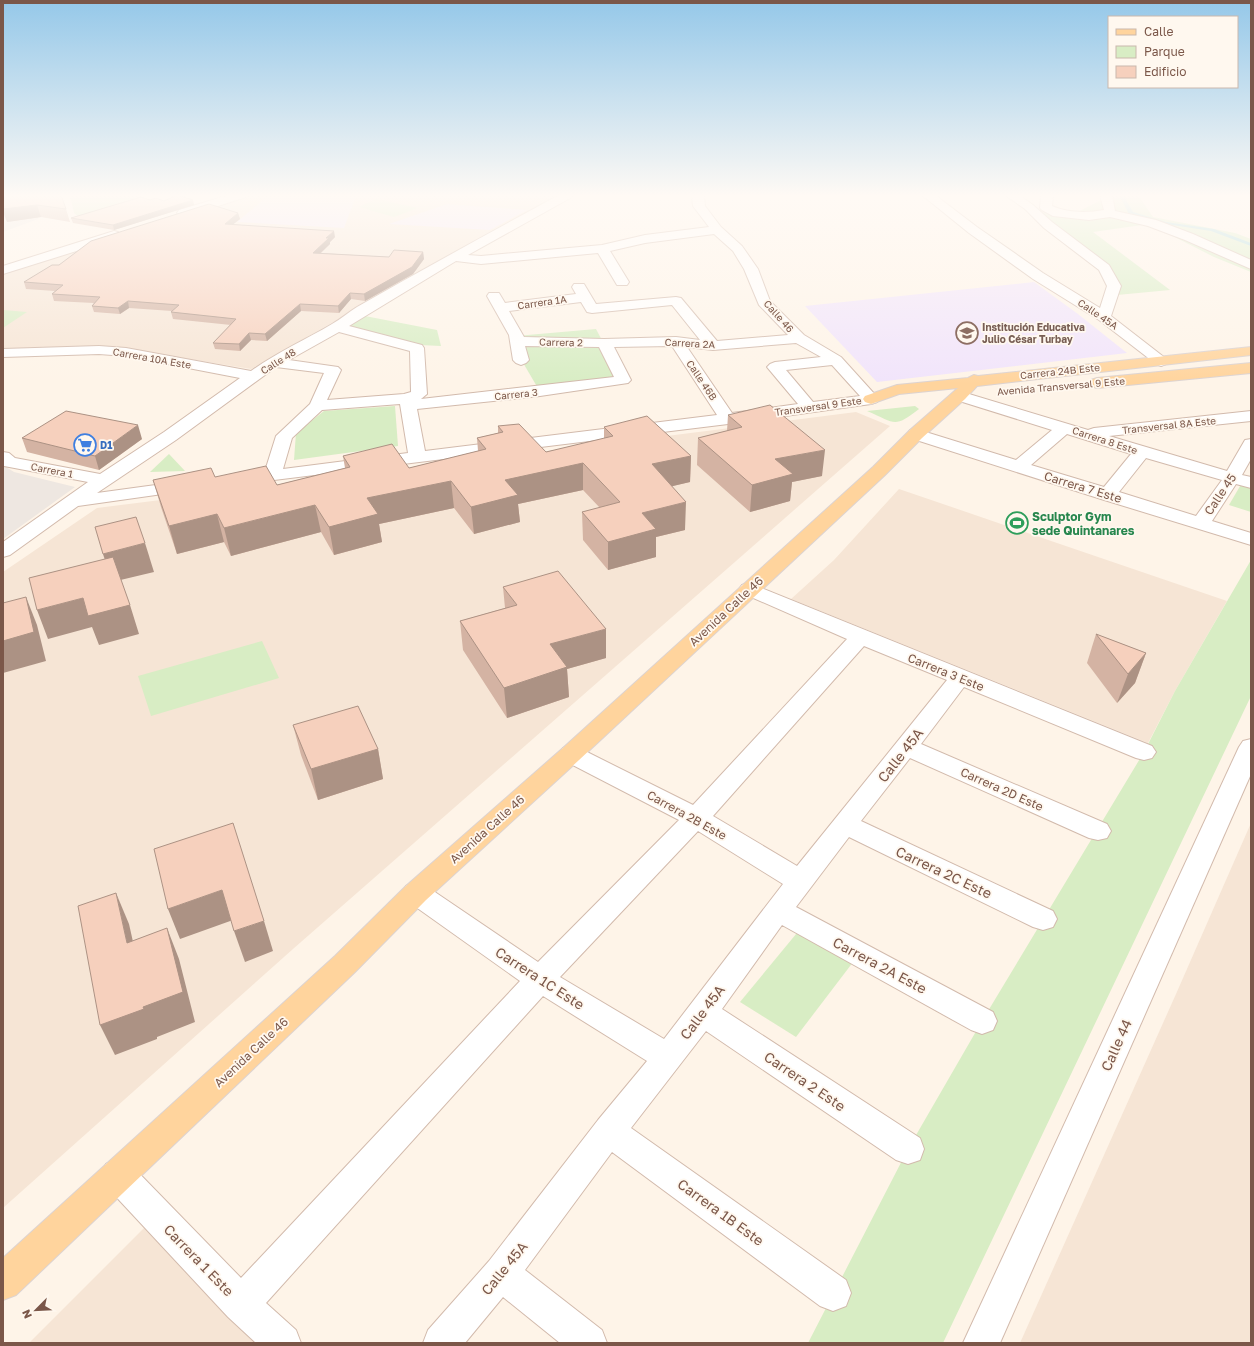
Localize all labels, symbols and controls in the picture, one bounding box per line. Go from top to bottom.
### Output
legend [1108,16,1238,88]
text: Calle [1144,24,1174,39]
text: Parque [1144,44,1185,59]
text: Edificio [1144,64,1186,79]
street label: Carrera 1A [517,293,568,311]
street label: Calle 45A [1076,296,1121,332]
street label: Calle 46 [761,297,797,335]
school or university icon: Institución Educativa Julio César Turbay [954,320,980,346]
place label: Institución Educativa Julio César Turbay [982,321,1085,345]
street label: Carrera 2 [539,336,583,348]
street label: Carrera 2A [665,336,716,350]
street label: Carrera 10A Este [112,345,192,371]
street label: Calle 48 [258,346,298,376]
street label: Calle 46B [684,358,720,403]
street label: Carrera 24B Este [1019,361,1101,381]
street label: Avenida Transversal 9 Este [997,374,1126,398]
street label: Carrera 3 [494,386,539,402]
street label: Transversal 9 Este [774,394,862,418]
street label: Transversal 8A Este [1121,414,1217,436]
street label: Carrera 8 Este [1071,424,1139,456]
supermarket icon: D1 [72,432,98,458]
place label: D1 [100,439,112,451]
street label: Carrera 1 [30,460,74,480]
street label: Carrera 7 Este [1042,468,1124,506]
street label: Calle 45 [1201,470,1239,518]
place label: Sculptor Gym sede Quintanares [1032,509,1135,538]
sports icon: Sculptor Gym sede Quintanares [1004,510,1030,536]
street label: Avenida Calle 46 [686,573,766,649]
street label: Carrera 3 Este [906,650,986,694]
street label: Calle 45A [874,724,927,785]
street label: Carrera 2D Este [958,764,1046,814]
street label: Carrera 2B Este [644,787,730,843]
street label: Avenida Calle 46 [446,791,528,867]
street label: Carrera 2C Este [893,842,995,902]
street label: Carrera 2A Este [830,933,930,997]
street label: Carrera 1C Este [492,943,588,1013]
street label: Calle 45A [676,981,728,1043]
street label: Avenida Calle 46 [211,1014,291,1090]
street label: Calle 44 [1097,1016,1135,1074]
street label: Carrera 2 Este [761,1048,849,1114]
street label: Carrera 1B Este [675,1175,767,1249]
street label: Carrera 1 Este [161,1221,237,1299]
street label: Calle 45A [477,1237,531,1298]
north arrow [16,1290,56,1330]
text: N [19,1308,34,1321]

